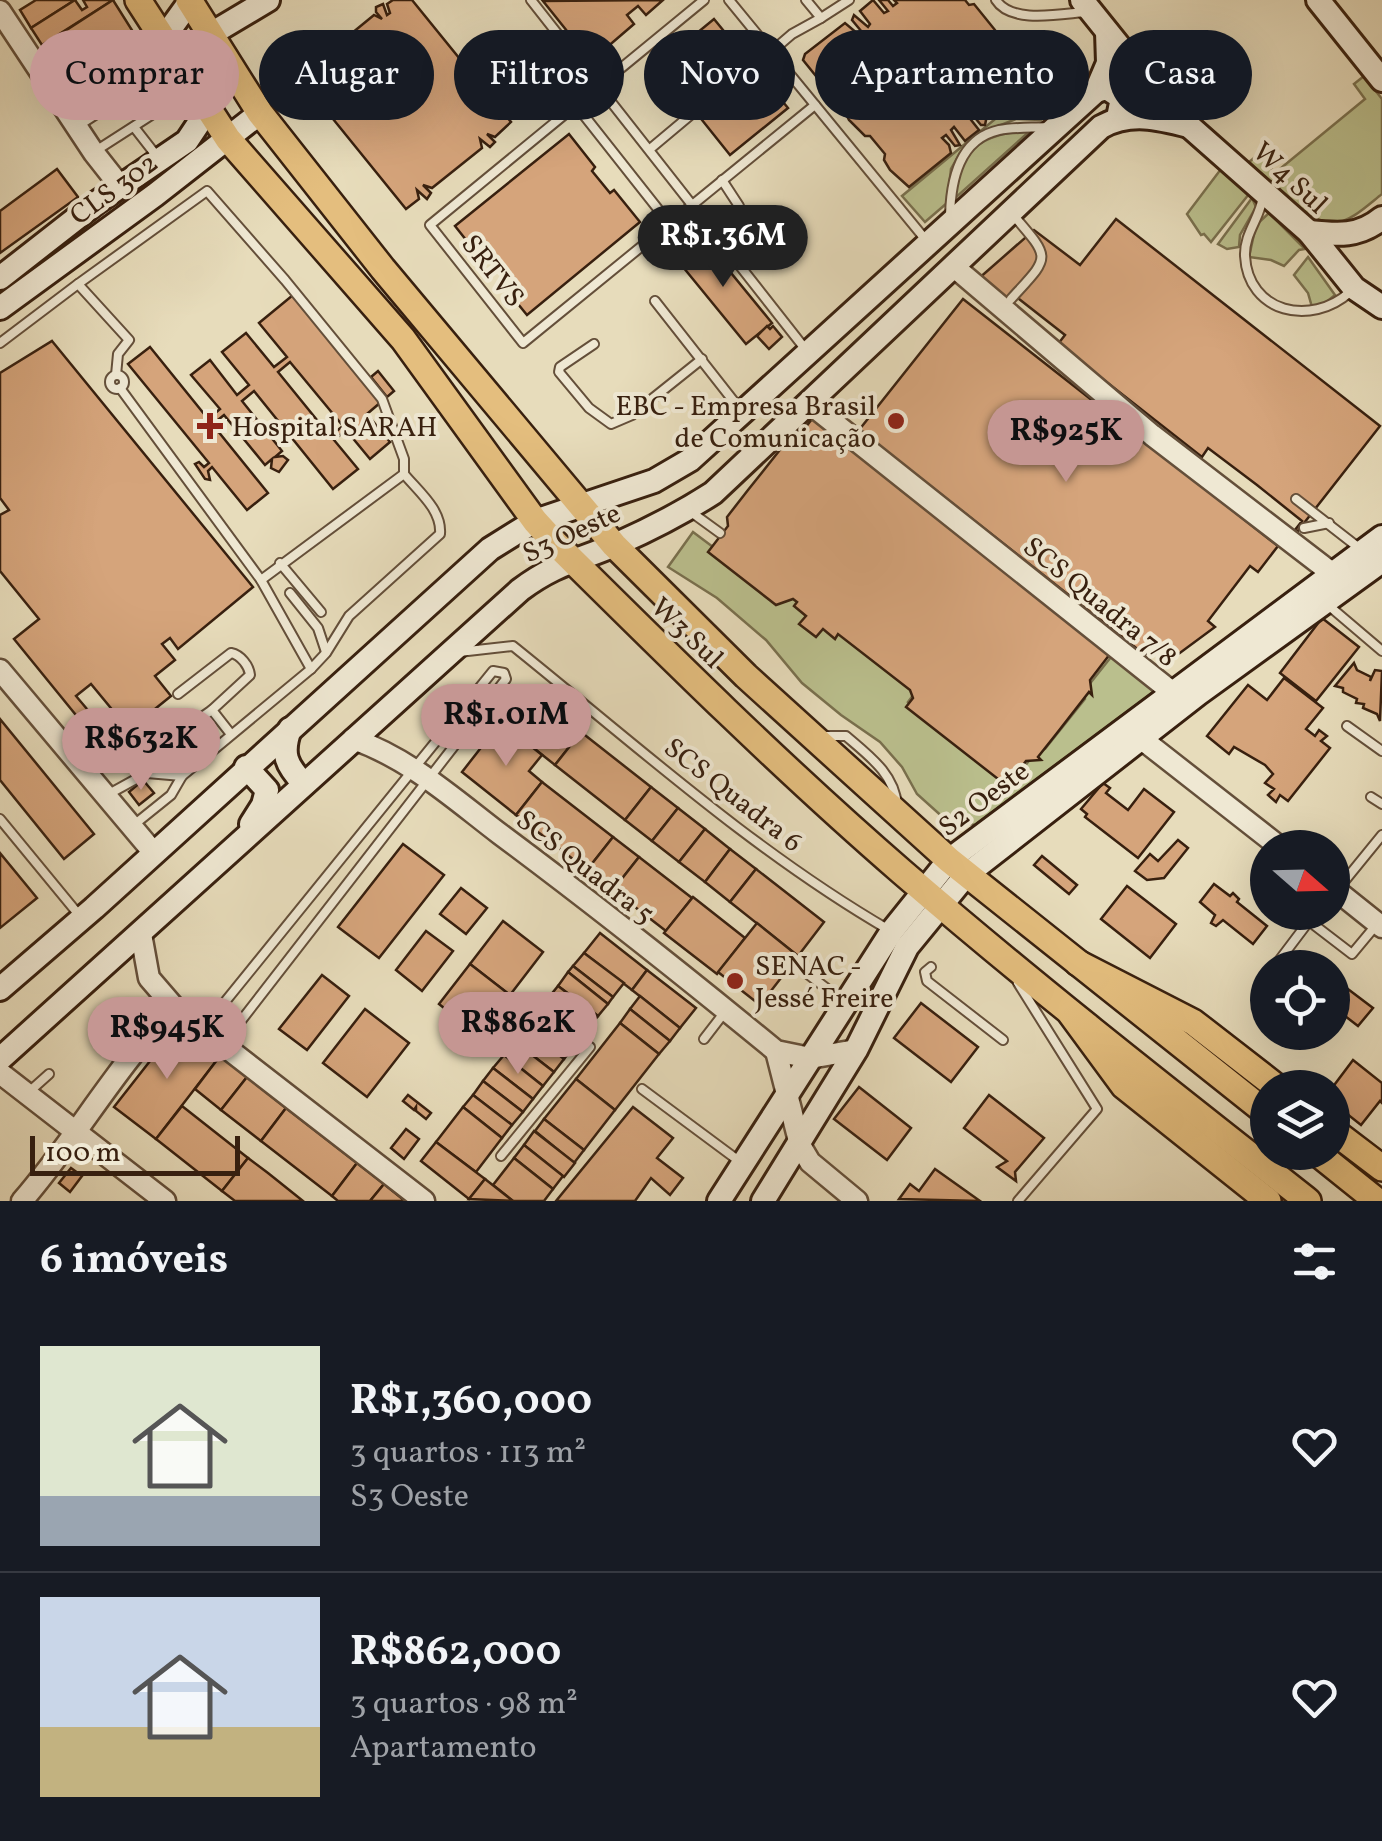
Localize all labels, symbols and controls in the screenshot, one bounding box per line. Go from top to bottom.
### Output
chip: Comprar [30,30,239,120]
chip: Alugar [259,30,434,120]
chip: Filtros [454,30,624,120]
chip: Novo [644,30,795,120]
chip: Apartamento [815,30,1089,120]
chip: Casa [1109,30,1252,120]
street label: W4 Sul [1243,134,1336,224]
street label: CLS 302 [62,145,167,235]
pin: R$1.36M [631,205,815,290]
text: R$1.36M [660,215,786,259]
street label: SRTVS [451,227,533,316]
place label: EBC - Empresa Brasil de Comunicação [616,388,876,459]
pin: R$925K [985,400,1147,485]
place label: Hospital SARAH [232,409,437,448]
marker: EBC - Empresa Brasil de Comunicação [885,410,907,432]
text: R$925K [1009,410,1123,454]
marker: Hospital SARAH [197,413,223,439]
street label: S3 Oeste [517,495,627,574]
street label: SCS Quadra 7/8 [1014,529,1185,677]
street label: W3 Sul [641,589,731,678]
pin: R$1.01M [414,684,598,769]
text: R$1.01M [443,694,569,738]
pin: R$632K [60,708,222,793]
text: R$632K [84,718,198,762]
street label: SCS Quadra 6 [655,729,810,863]
street label: S2 Oeste [931,753,1038,847]
street label: SCS Quadra 5 [507,802,662,934]
north arrow [1250,830,1350,930]
map controls [1250,830,1350,1170]
place label: SENAC - Jessé Freire [755,948,894,1019]
button: locate [1250,950,1350,1050]
marker: SENAC - Jessé Freire [724,970,746,992]
pin: R$862K [437,992,599,1077]
pin: R$945K [86,997,248,1082]
text: R$862K [460,1002,576,1046]
text: R$945K [110,1007,224,1051]
button: layers [1250,1070,1350,1170]
scale bar [30,1131,240,1176]
text: 100 m [45,1134,120,1173]
text: 6 imóveis [40,1232,228,1291]
icon: filters [1287,1234,1342,1289]
text: R$1,360,000 [350,1373,592,1432]
icon: home [120,1386,240,1506]
icon: heart [1287,1419,1342,1474]
text: 3 quartos · 113 m² [350,1432,586,1476]
text: S3 Oeste [350,1476,469,1520]
text: R$862,000 [350,1624,561,1683]
icon: home [120,1637,240,1757]
icon: heart [1287,1670,1342,1725]
text: 3 quartos · 98 m² [350,1683,578,1727]
text: Apartamento [350,1727,537,1771]

